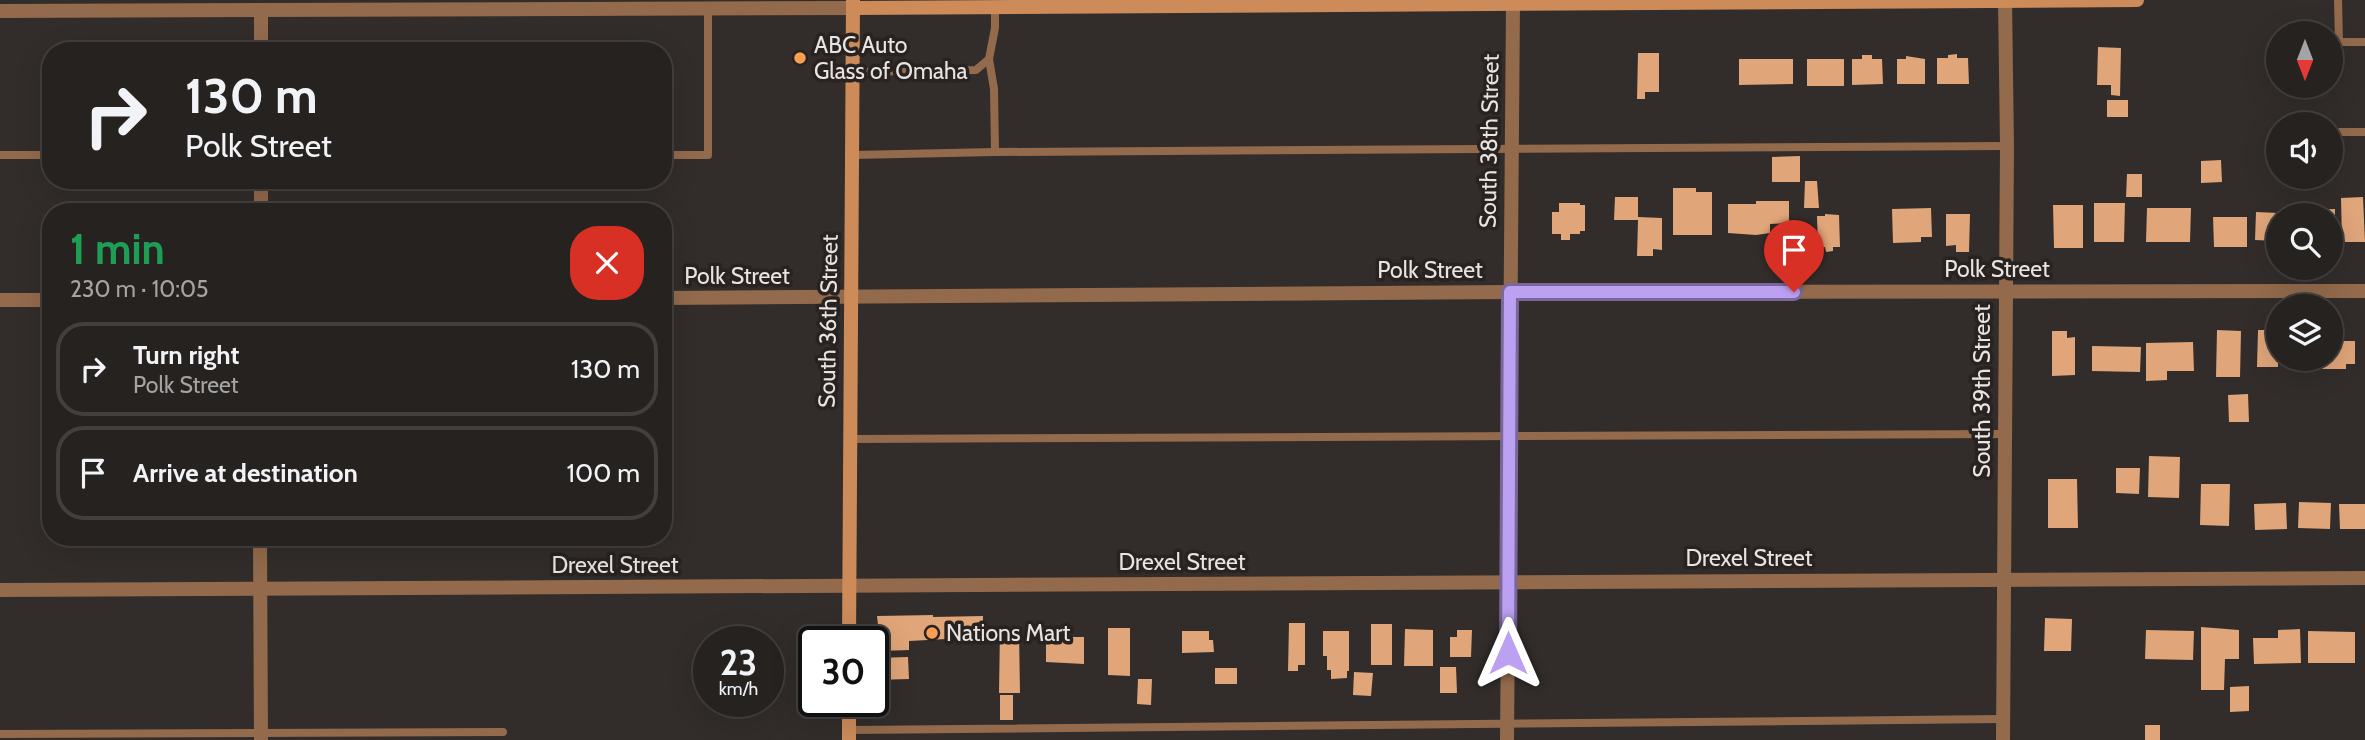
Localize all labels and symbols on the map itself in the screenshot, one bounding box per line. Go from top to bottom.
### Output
north arrow [2266,21,2343,98]
place label: ABC Auto Glass of Omaha [814,31,968,85]
marker: ABC Auto Glass of Omaha [792,50,808,66]
street label: South 38th Street [1473,53,1505,228]
pin [1764,220,1824,292]
street label: South 36th Street [812,234,844,408]
street label: Polk Street [1944,255,2050,283]
street label: Polk Street [1377,256,1483,284]
street label: Polk Street [684,262,790,290]
street label: South 39th Street [1968,304,1996,478]
street label: Drexel Street [1685,544,1813,572]
street label: Drexel Street [1118,548,1246,576]
street label: Drexel Street [551,551,679,579]
position arrow [1471,616,1545,690]
place label: Nations Mart [946,619,1070,647]
marker: Nations Mart [924,625,940,641]
speed limit sign: 30 [798,626,889,717]

